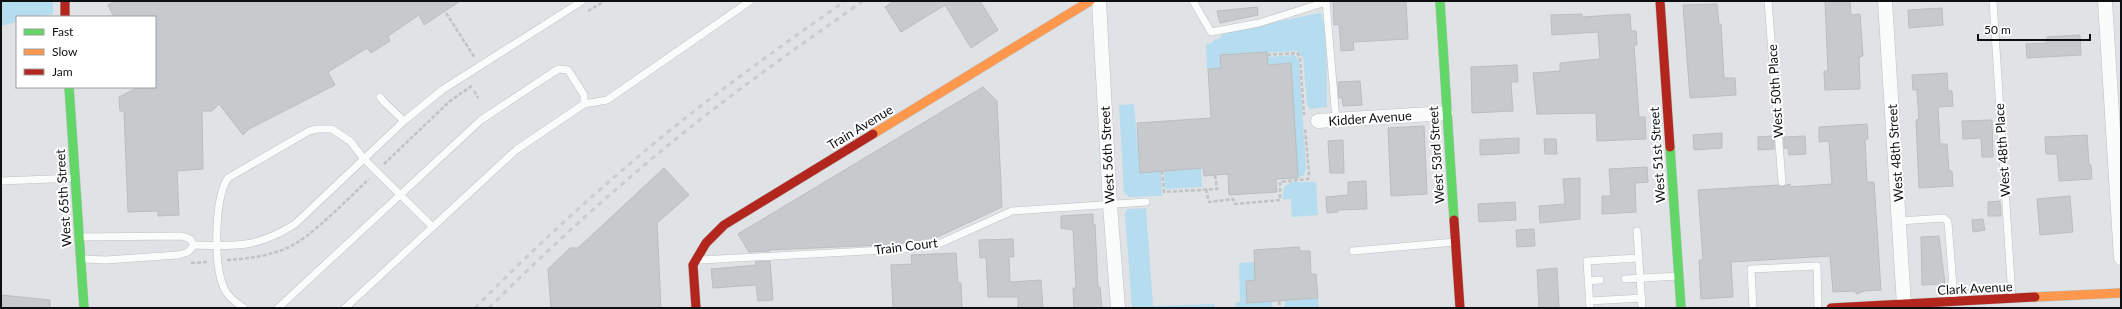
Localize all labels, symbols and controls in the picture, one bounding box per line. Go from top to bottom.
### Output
legend [16,16,156,88]
scale bar [1978,16,2090,42]
text: 50 m [1984,22,2011,37]
text: Fast [52,24,74,39]
text: Slow [52,44,78,59]
street label: West 50th Place [1764,44,1786,138]
text: Jam [52,64,73,79]
street label: Train Avenue [824,101,896,153]
street label: West 48th Street [1884,103,1906,202]
street label: West 48th Place [1991,103,2013,197]
street label: West 56th Street [1096,105,1118,204]
street label: West 53rd Street [1425,105,1447,204]
street label: West 51st Street [1646,106,1668,204]
street label: Kidder Avenue [1328,107,1412,129]
street label: West 65th Street [52,148,74,247]
street label: Train Court [873,234,939,258]
street label: Clark Avenue [1937,278,2013,298]

